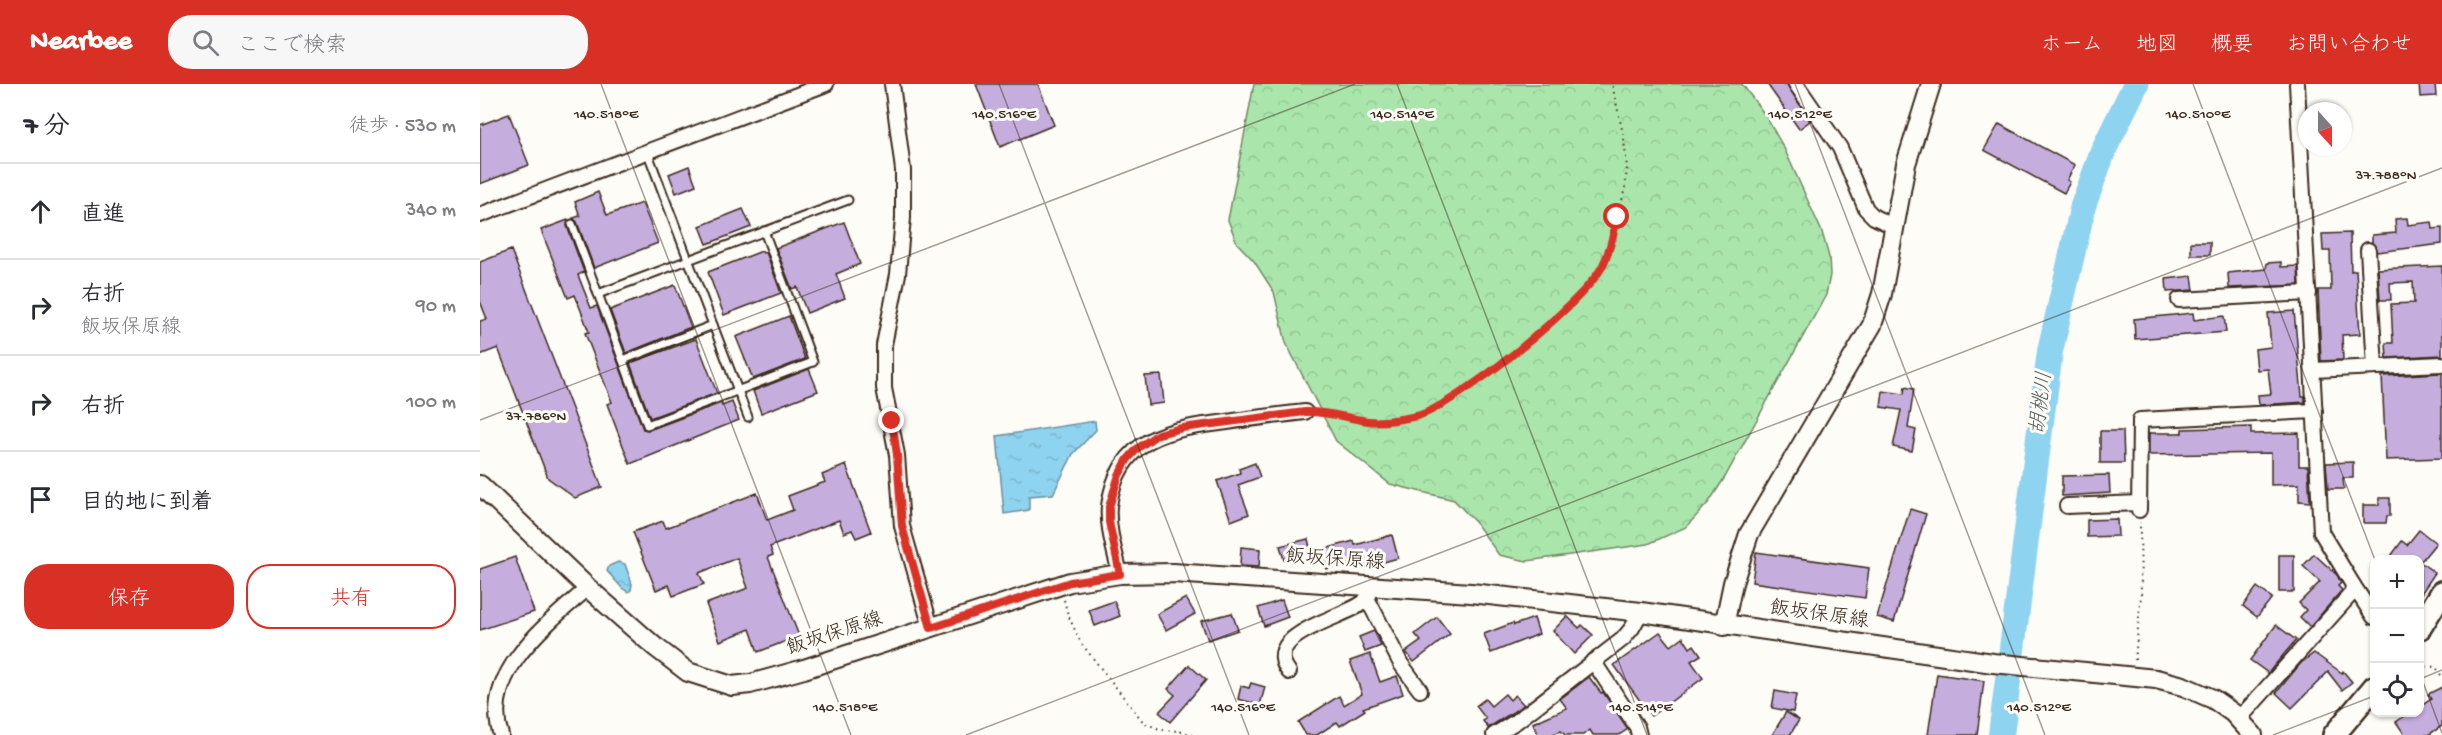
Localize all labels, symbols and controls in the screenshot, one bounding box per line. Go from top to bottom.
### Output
search box [168,15,588,69]
text: Nearbee [30,26,132,59]
icon: search [189,26,222,59]
text: ここで検索 [237,34,347,60]
text: ホーム [2041,34,2103,59]
text: 地図 [2136,34,2178,59]
text: 概要 [2211,34,2253,59]
text: お問い合わせ [2286,34,2412,59]
north arrow [2298,102,2352,156]
text: 140.518°E [573,106,639,124]
text: 140.516°E [971,106,1037,124]
text: 140.514°E [1369,106,1434,124]
text: 140.512°E [1767,106,1833,124]
text: 140.510°E [2165,106,2231,124]
text: 7 分 [24,113,70,144]
text: 徒歩 · 530 m [349,116,456,139]
text: 37.788°N [2354,167,2417,185]
icon: ahead [24,195,57,228]
text: 340 m [406,200,456,223]
text: 直進 [81,203,125,229]
route start [1603,203,1629,229]
text: 右折 [81,283,125,309]
icon: right [24,291,57,324]
text: 90 m [416,296,456,319]
text: 飯坂保原線 [81,317,181,340]
water label: 胡桃川 [2026,370,2059,436]
icon: right [24,387,57,420]
text: 100 m [406,392,456,415]
text: 右折 [81,395,125,421]
route end [878,407,904,433]
text: 37.786°N [505,408,566,426]
icon: arrive [24,483,57,516]
text: 目的地に到着 [81,491,213,517]
street label: 飯坂保原線 [1284,545,1386,576]
map controls [2370,555,2424,717]
button: + [2370,555,2424,609]
button: 保存 [24,564,234,629]
button: 共有 [246,564,456,629]
street label: 飯坂保原線 [1768,597,1870,634]
street label: 飯坂保原線 [784,608,886,661]
button: − [2370,609,2424,663]
button: locate [2370,663,2424,717]
text: 140.518°E [812,699,878,717]
text: 140.516°E [1210,699,1276,717]
text: 140.514°E [1608,699,1673,717]
text: 140.512°E [2006,699,2072,717]

